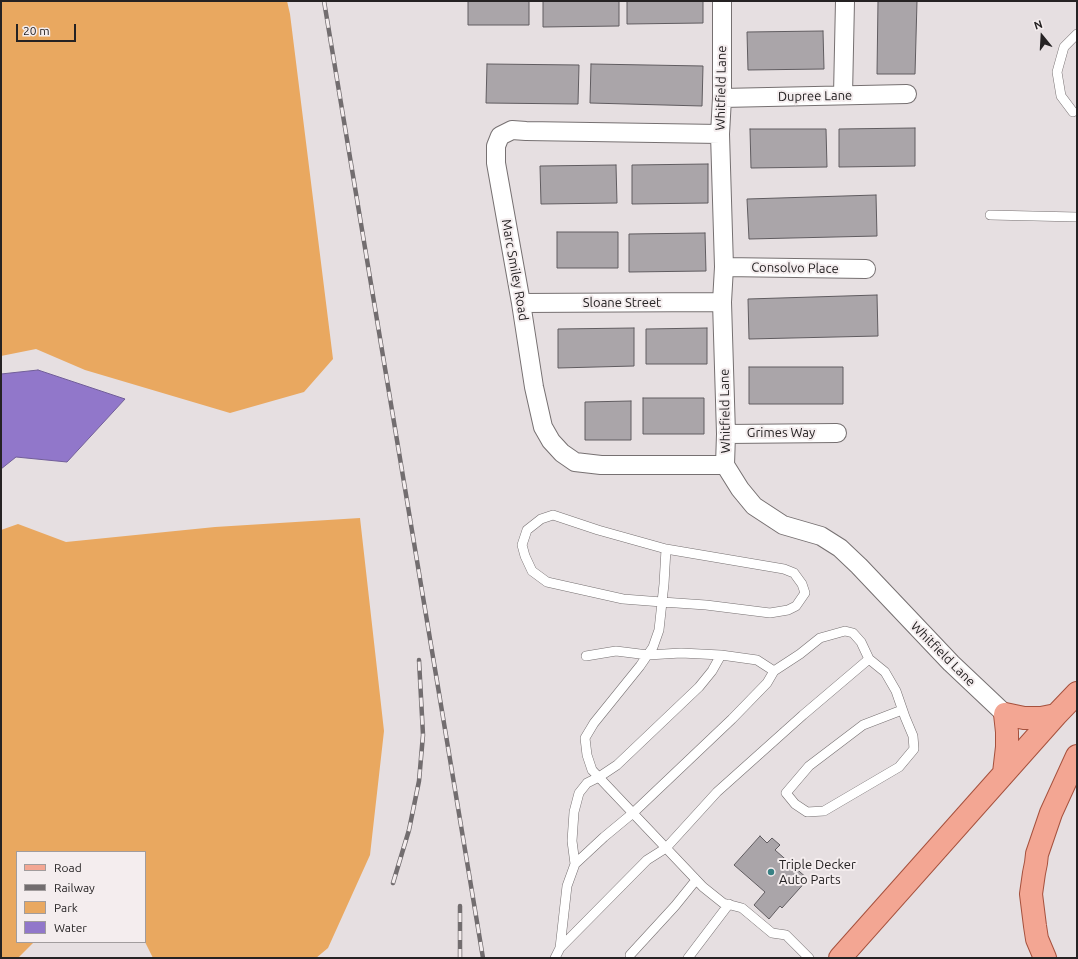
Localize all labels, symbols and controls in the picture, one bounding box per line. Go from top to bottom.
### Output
scale bar [18,16,78,42]
north arrow [1022,16,1062,56]
text: N [1033,18,1044,32]
text: 20 m [23,24,50,37]
street label: Whitfield Lane [712,45,730,131]
street label: Dupree Lane [778,88,852,104]
street label: Marc Smiley Road [498,218,532,322]
street label: Consolvo Place [751,259,839,277]
street label: Sloane Street [583,295,661,311]
street label: Whitfield Lane [716,368,734,454]
street label: Grimes Way [747,425,815,441]
street label: Whitfield Lane [907,618,979,690]
legend [16,851,146,943]
place label: Triple Decker Auto Parts [779,857,856,888]
text: Road [54,861,82,874]
marker: Triple Decker Auto Parts [766,867,776,877]
text: Railway [54,881,95,894]
text: Park [54,901,78,914]
text: Water [54,921,87,934]

